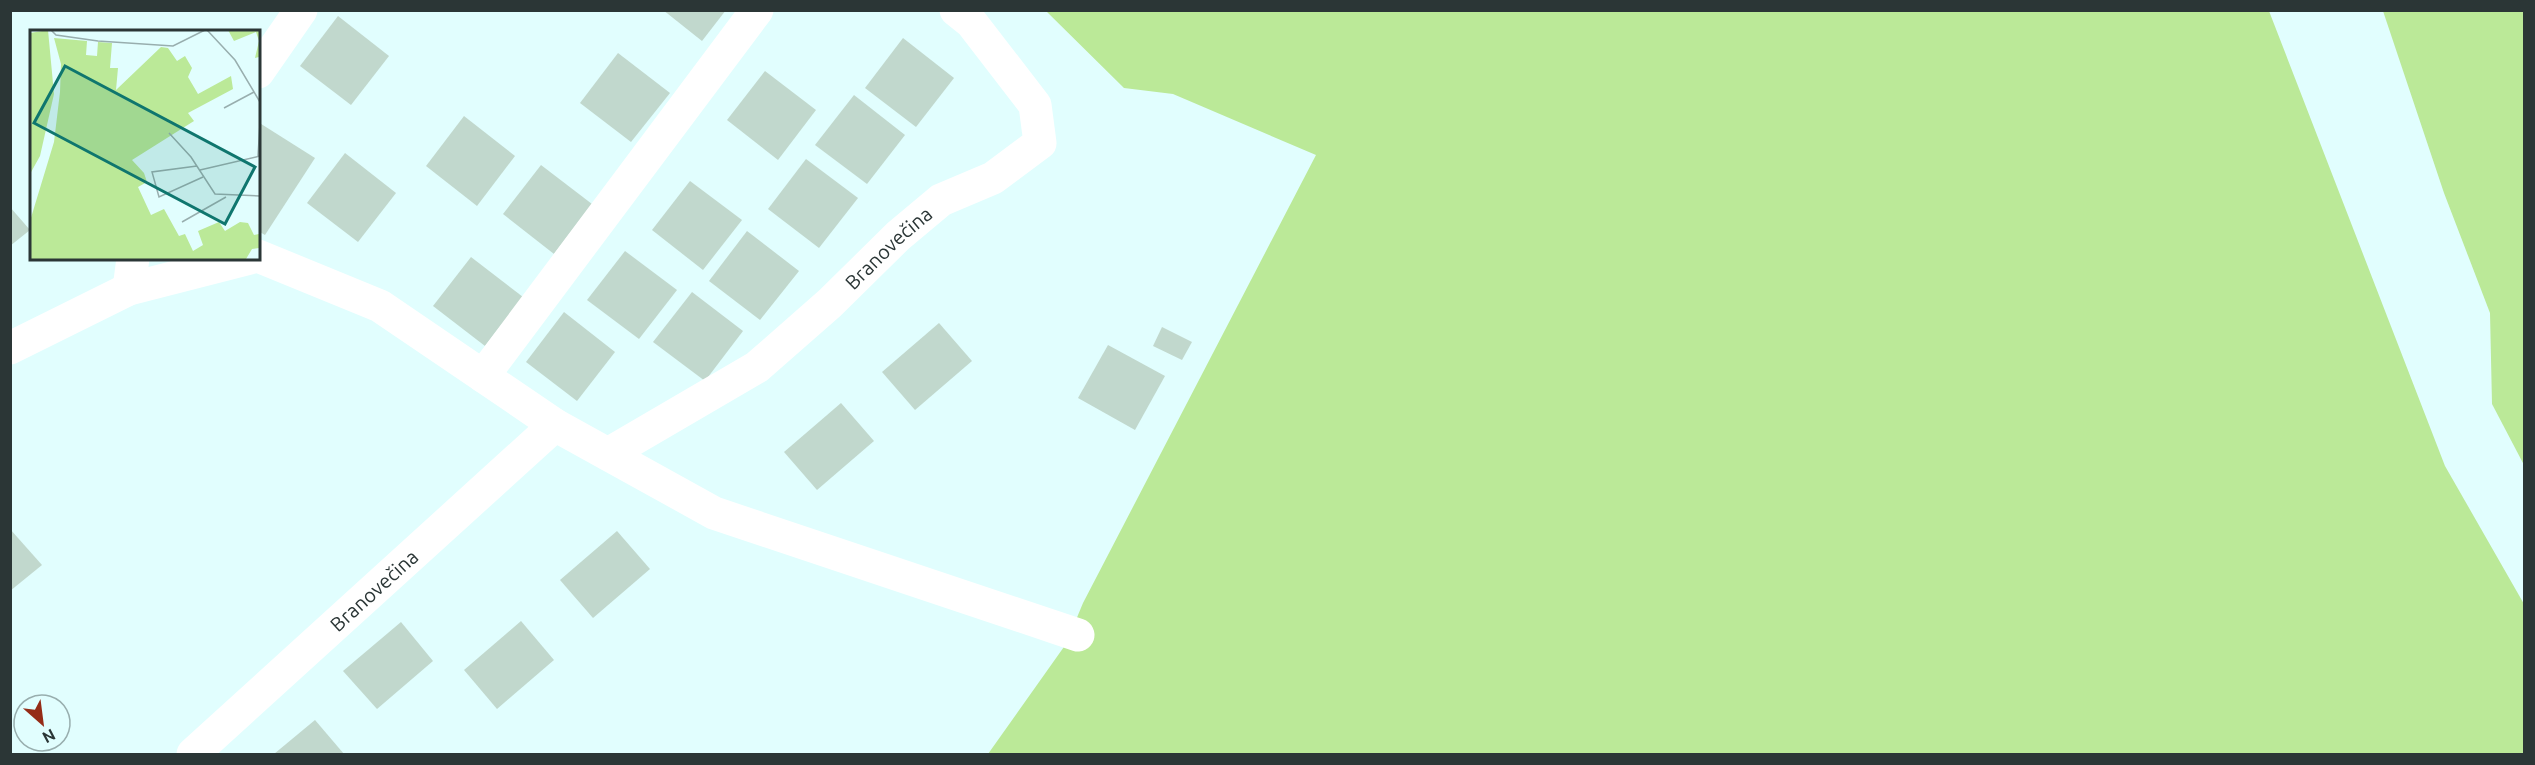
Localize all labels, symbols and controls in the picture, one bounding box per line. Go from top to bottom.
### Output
inset map [30,30,260,260]
street label: Branovečina [840,201,936,293]
street label: Branovečina [325,544,422,635]
north arrow [12,693,72,753]
text: N [40,725,59,747]

